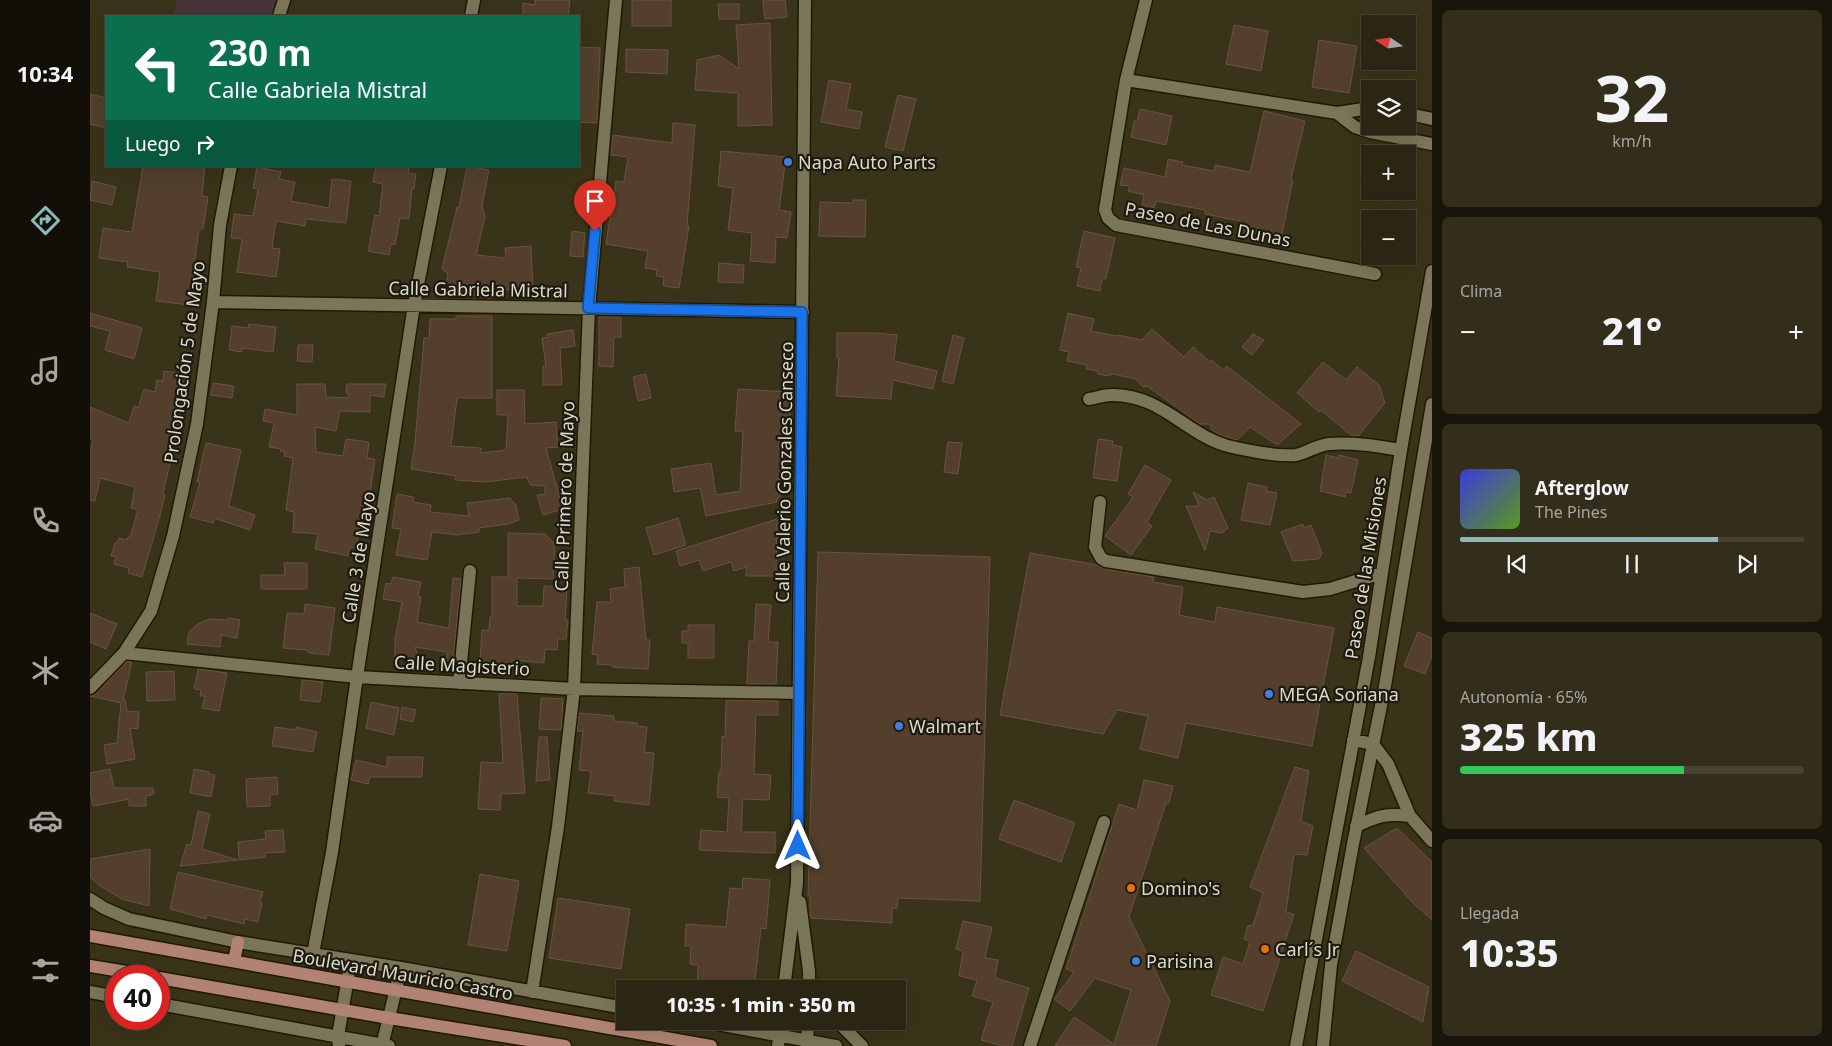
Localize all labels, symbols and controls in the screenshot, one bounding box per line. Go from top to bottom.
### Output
north arrow [1361,15,1416,70]
map controls [1361,15,1416,265]
text: 230 m [208,29,311,76]
icon: left [125,35,190,100]
text: 32 [1595,53,1669,141]
text: 10:34 [17,58,73,88]
text: Calle Gabriela Mistral [208,74,427,104]
button: layers [1361,80,1416,135]
icon: right [191,130,219,158]
text: km/h [1612,130,1652,152]
text: Luego [125,131,181,157]
button: + [1361,145,1416,200]
place label: Napa Auto Parts [798,150,936,174]
marker: Napa Auto Parts [782,156,794,168]
pin [574,180,616,231]
icon: arrive [581,187,609,215]
street label: Paseo de Las Dunas [1123,196,1293,252]
icon: directions [28,203,63,238]
button: − [1361,210,1416,265]
street label: Prolongación 5 de Mayo [158,259,210,465]
street label: Calle Gabriela Mistral [388,275,568,303]
text: Clima [1460,280,1502,302]
text: 21° [1602,304,1662,356]
text: − [1460,312,1476,350]
text: + [1788,312,1804,350]
street label: Calle Valerio Gonzales Canseco [770,341,798,603]
icon: music [28,353,63,388]
street label: Calle Primero de Mayo [549,400,579,592]
street label: Paseo de las Misiones [1339,475,1391,661]
text: Afterglow [1535,475,1629,501]
street label: Calle 3 de Mayo [336,489,380,625]
text: The Pines [1535,501,1607,523]
icon: phone [28,503,63,538]
icon: previous [1503,550,1531,578]
icon: pause [1618,550,1646,578]
icon: next [1733,550,1761,578]
street label: Calle Magisterio [393,649,531,681]
icon: climate [28,653,63,688]
place label: MEGA Soriana [1279,682,1399,706]
text: Autonomía · 65% [1460,686,1587,708]
marker: MEGA Soriana [1263,688,1275,700]
text: 325 km [1460,710,1598,762]
place label: Walmart [909,714,981,738]
marker: Walmart [893,720,905,732]
icon: car [28,803,63,838]
position arrow [771,819,823,871]
place label: Domino's [1141,876,1220,900]
marker: Domino's [1125,882,1137,894]
text: Llegada [1460,902,1519,924]
text: 10:35 [1460,926,1559,978]
place label: Carl´s Jr [1275,937,1340,961]
street label: Boulevard Mauricio Castro [291,943,515,1005]
marker: Carl´s Jr [1259,943,1271,955]
place label: Parisina [1146,949,1214,973]
icon: filters [28,953,63,988]
marker: Parisina [1130,955,1142,967]
speed limit sign: 40 [105,965,170,1030]
text: 10:35 · 1 min · 350 m [666,992,856,1018]

